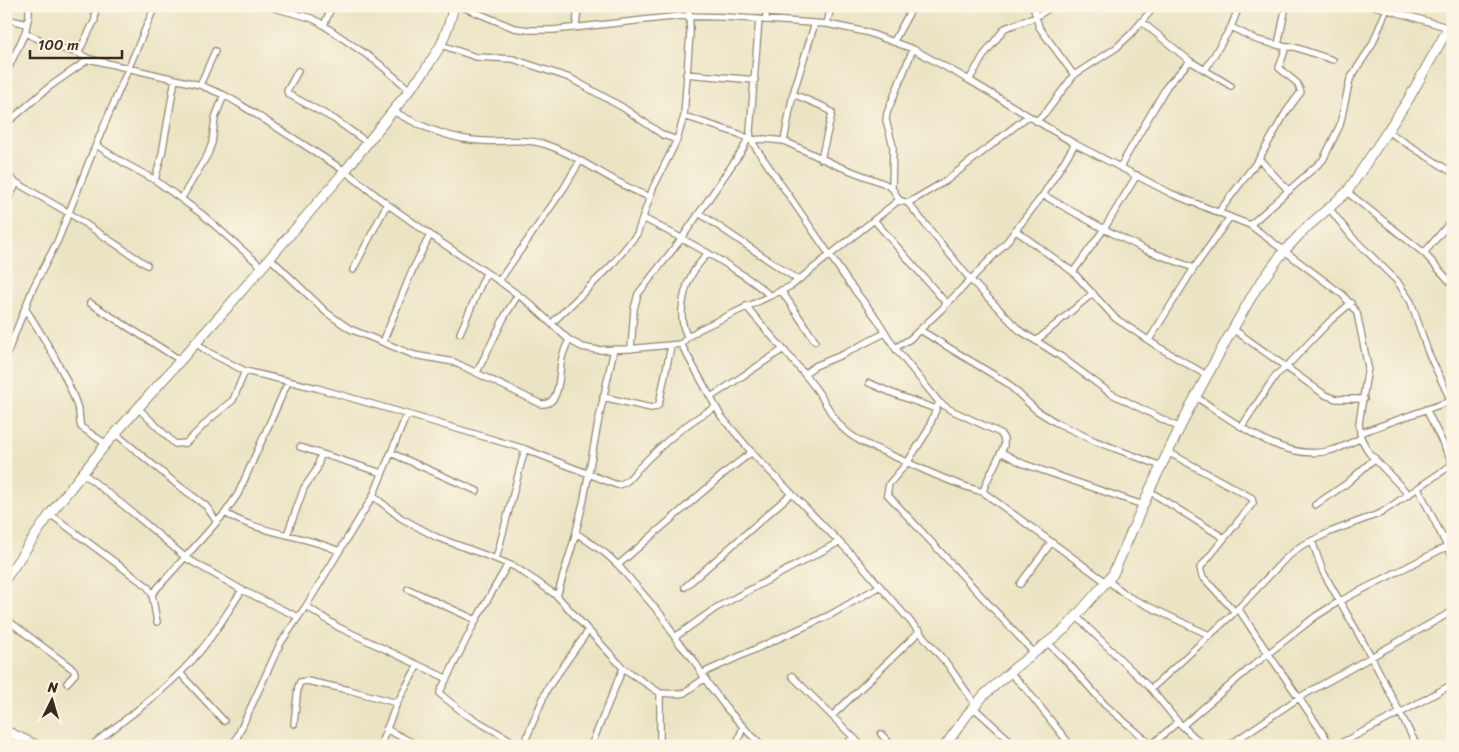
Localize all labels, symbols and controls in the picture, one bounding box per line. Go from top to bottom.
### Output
scale bar [30,28,122,60]
text: 100 m [38,32,79,58]
north arrow [28,674,78,724]
text: N [46,675,59,700]

